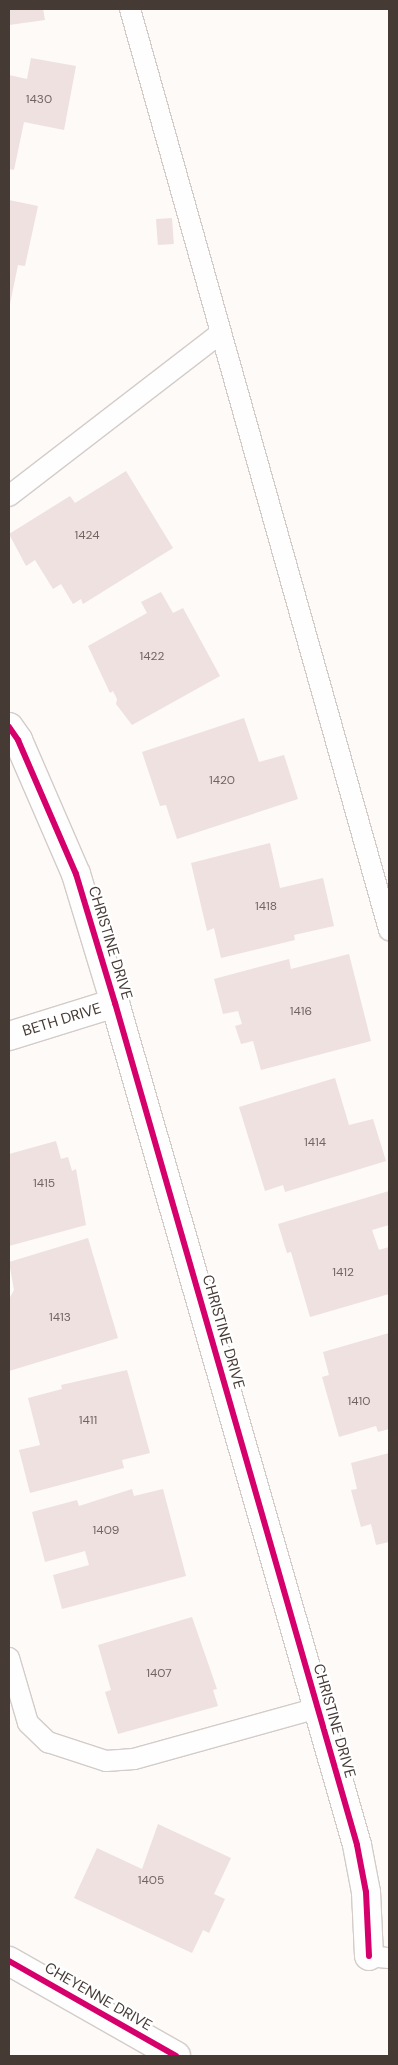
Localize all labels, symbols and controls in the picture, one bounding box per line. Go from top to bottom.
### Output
house number: 1430 [26,93,52,107]
house number: 1424 [74,529,100,543]
house number: 1422 [140,650,164,664]
house number: 1420 [209,774,235,788]
street label: CHRISTINE DRIVE [84,884,136,1002]
house number: 1418 [255,900,277,914]
street label: BETH DRIVE [20,999,104,1041]
house number: 1416 [290,1005,312,1019]
house number: 1414 [304,1136,326,1150]
house number: 1415 [33,1177,55,1191]
house number: 1412 [332,1266,354,1280]
street label: CHRISTINE DRIVE [198,1273,248,1391]
house number: 1413 [49,1311,71,1325]
house number: 1410 [348,1395,370,1409]
house number: 1411 [79,1414,97,1428]
house number: 1409 [93,1524,119,1538]
street label: CHRISTINE DRIVE [309,1662,359,1780]
house number: 1407 [146,1667,172,1681]
house number: 1405 [138,1874,164,1888]
street label: CHEYENNE DRIVE [41,1959,155,2035]

